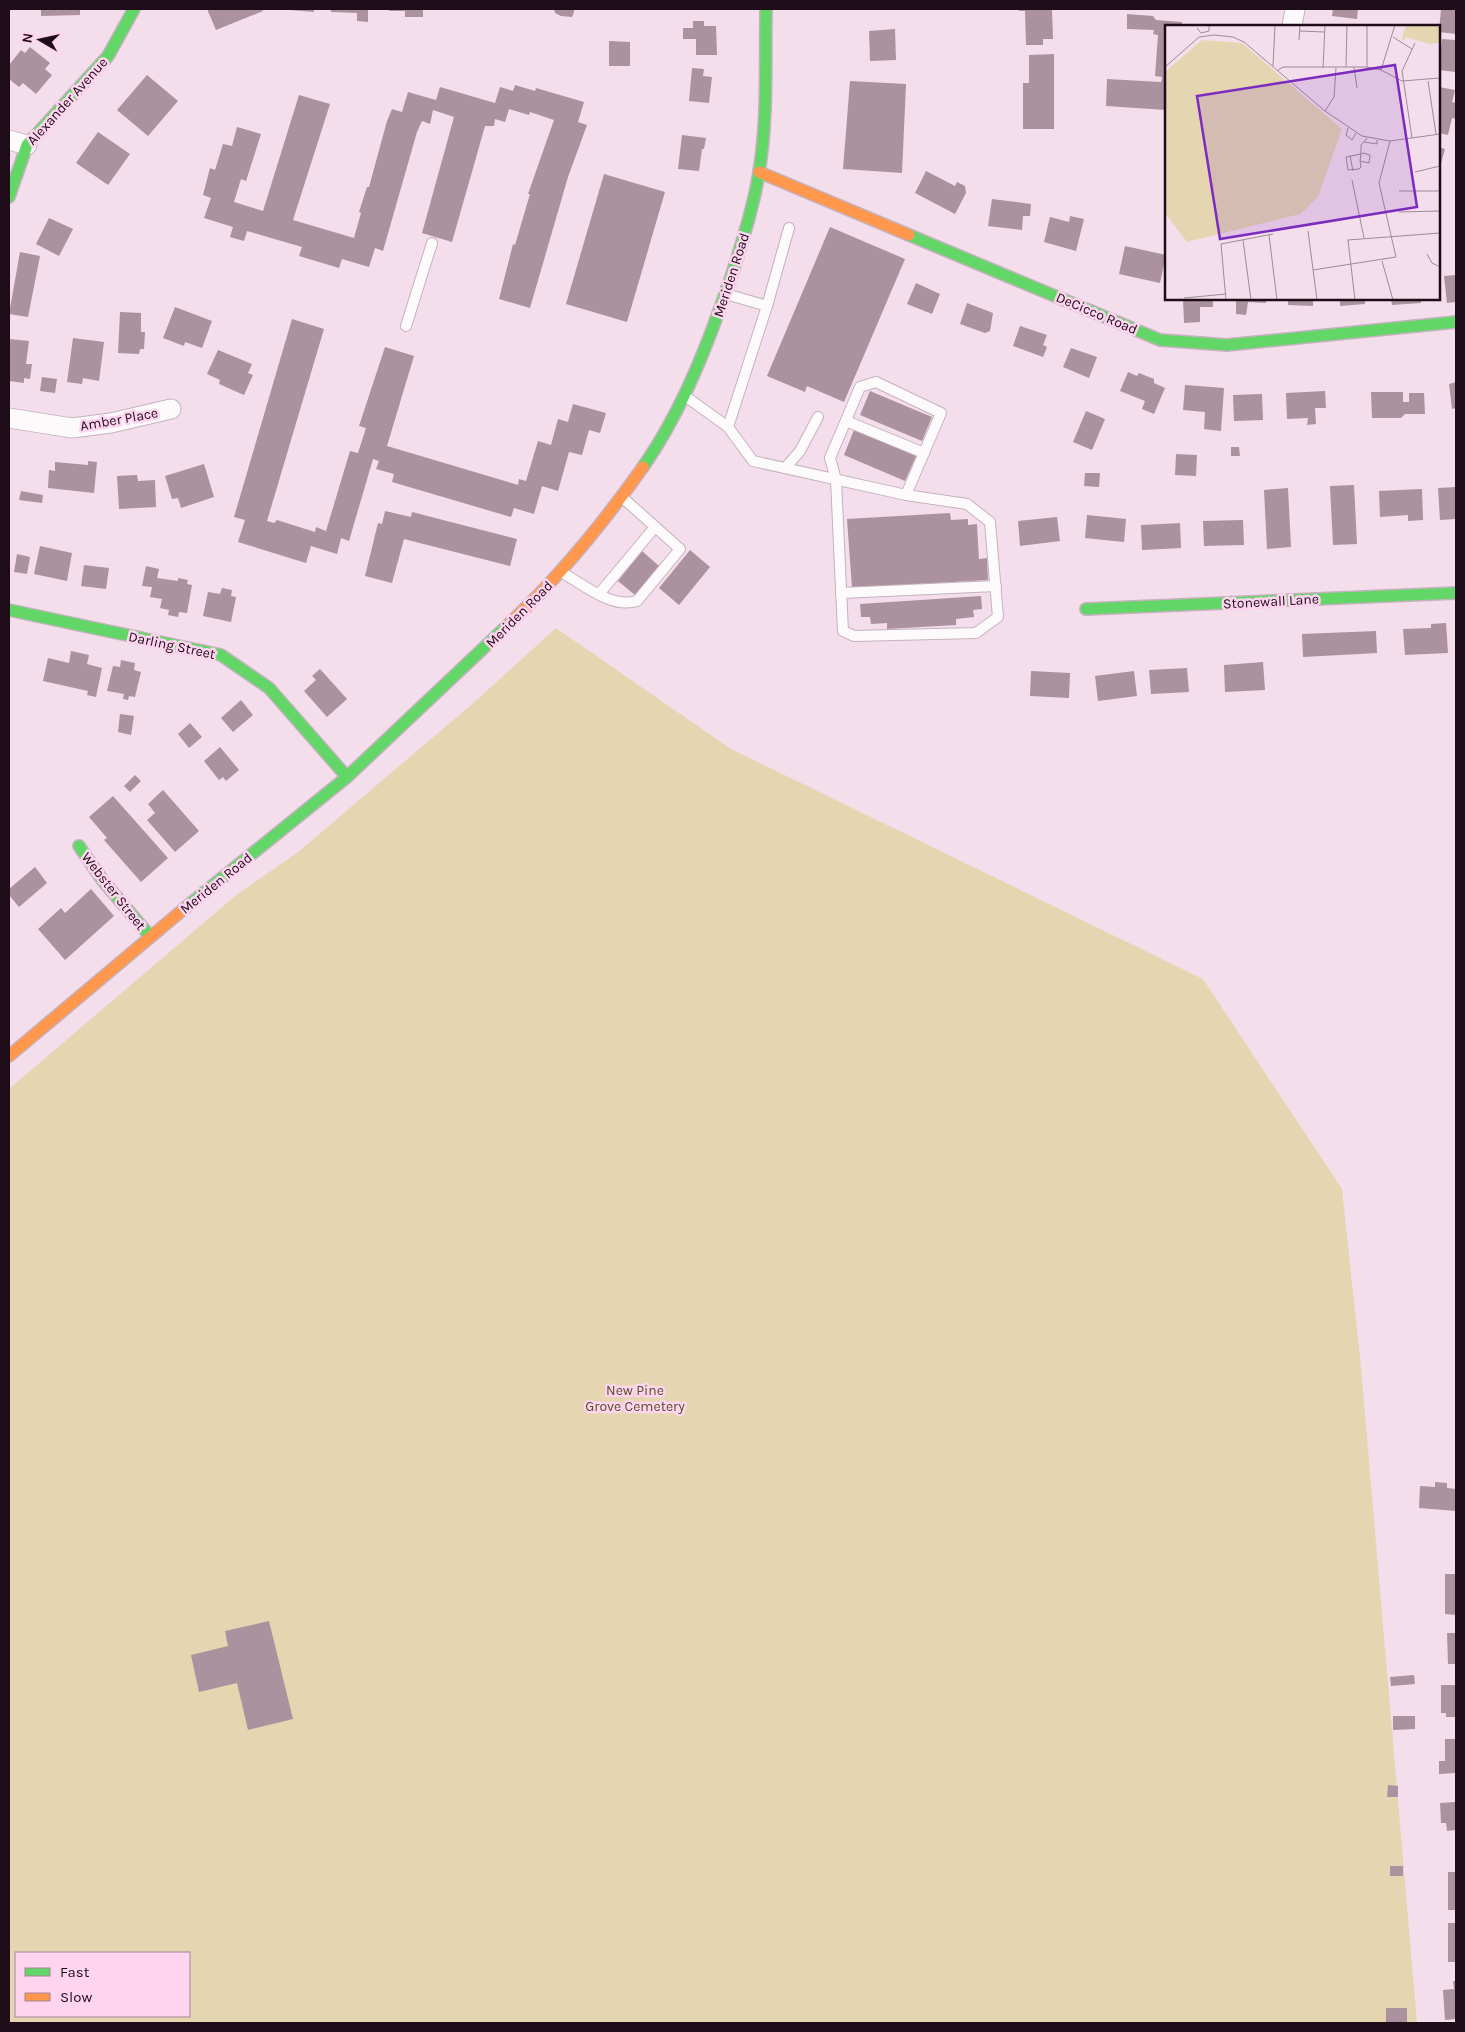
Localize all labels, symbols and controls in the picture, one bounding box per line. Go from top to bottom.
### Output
north arrow [15,15,65,65]
inset map [1165,25,1440,300]
text: N [18,32,37,44]
street label: Alexander Avenue [23,54,111,149]
street label: Meriden Road [710,231,753,320]
street label: DeCicco Road [1054,289,1140,338]
street label: Amber Place [79,404,159,435]
street label: Meriden Road [482,577,556,651]
street label: Stonewall Lane [1223,591,1319,612]
street label: Darling Street [127,628,217,663]
street label: Webster Street [78,849,149,934]
street label: Meriden Road [177,849,256,918]
park label: New Pine Grove Cemetery [585,1382,685,1415]
legend [15,1952,190,2017]
text: Fast [60,1963,90,1981]
text: Slow [60,1988,92,2006]

